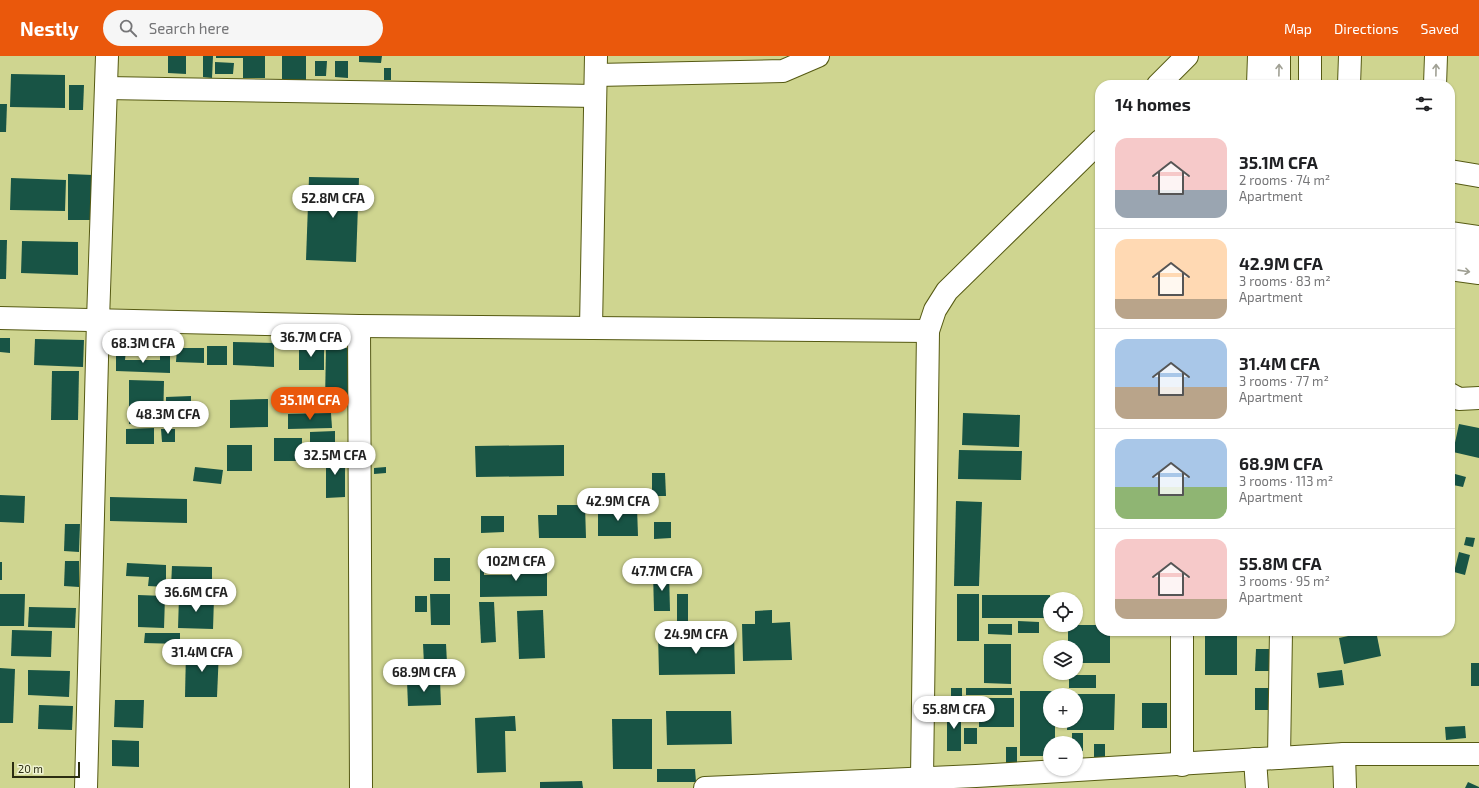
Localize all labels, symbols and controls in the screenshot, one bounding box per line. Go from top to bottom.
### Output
search box [103,10,383,46]
text: Nestly [20,17,79,40]
icon: search [117,17,139,39]
text: Search here [149,19,229,37]
text: Map [1284,20,1312,37]
text: Directions [1334,20,1399,37]
text: Saved [1421,20,1459,37]
one-way arrow [1275,64,1283,77]
one-way arrow [1432,64,1440,77]
icon: filters [1413,93,1435,115]
text: 14 homes [1115,94,1191,114]
text: 35.1M CFA [1239,152,1318,172]
icon: home [1147,154,1195,202]
text: 2 rooms · 74 m² [1239,172,1330,188]
pin: 52.8M CFA [287,185,379,219]
text: Apartment [1239,188,1303,204]
text: 52.8M CFA [301,190,365,206]
text: 42.9M CFA [1239,253,1323,273]
icon: home [1147,255,1195,303]
one-way arrow [1458,267,1471,275]
text: 3 rooms · 83 m² [1239,273,1331,289]
text: Apartment [1239,289,1303,305]
pin: 36.7M CFA [265,324,357,358]
text: 36.7M CFA [280,329,342,345]
pin: 68.3M CFA [97,330,189,364]
text: 68.3M CFA [111,335,175,351]
text: 31.4M CFA [1239,353,1320,373]
icon: home [1147,355,1195,403]
text: 3 rooms · 77 m² [1239,373,1329,389]
pin: 35.1M CFA [264,387,356,421]
text: Apartment [1239,389,1303,405]
text: 35.1M CFA [280,392,340,408]
pin: 48.3M CFA [122,401,214,435]
text: 48.3M CFA [136,406,200,422]
pin: 32.5M CFA [289,442,381,476]
text: 32.5M CFA [304,447,366,463]
text: 68.9M CFA [1239,453,1323,473]
icon: home [1147,455,1195,503]
text: 3 rooms · 113 m² [1239,473,1333,489]
pin: 42.9M CFA [572,488,664,522]
text: Apartment [1239,489,1303,505]
text: 42.9M CFA [586,493,650,509]
pin: 102M CFA [475,548,557,582]
text: 102M CFA [487,553,545,569]
text: 55.8M CFA [1239,553,1322,573]
icon: home [1147,555,1195,603]
pin: 47.7M CFA [616,558,708,592]
text: 47.7M CFA [631,563,693,579]
text: 3 rooms · 95 m² [1239,573,1330,589]
pin: 36.6M CFA [150,579,242,613]
text: 36.6M CFA [164,584,228,600]
text: Apartment [1239,589,1303,605]
map controls [1043,592,1083,776]
button: locate [1043,592,1083,632]
pin: 24.9M CFA [650,621,742,655]
text: 24.9M CFA [664,626,728,642]
pin: 31.4M CFA [156,639,248,673]
button: layers [1043,640,1083,680]
text: 31.4M CFA [171,644,233,660]
pin: 68.9M CFA [378,659,470,693]
text: 68.9M CFA [392,664,456,680]
button: + [1043,688,1083,728]
pin: 55.8M CFA [908,696,1000,730]
text: 55.8M CFA [922,701,986,717]
button: − [1043,736,1083,776]
scale bar [12,760,80,779]
text: 20 m [18,762,43,775]

